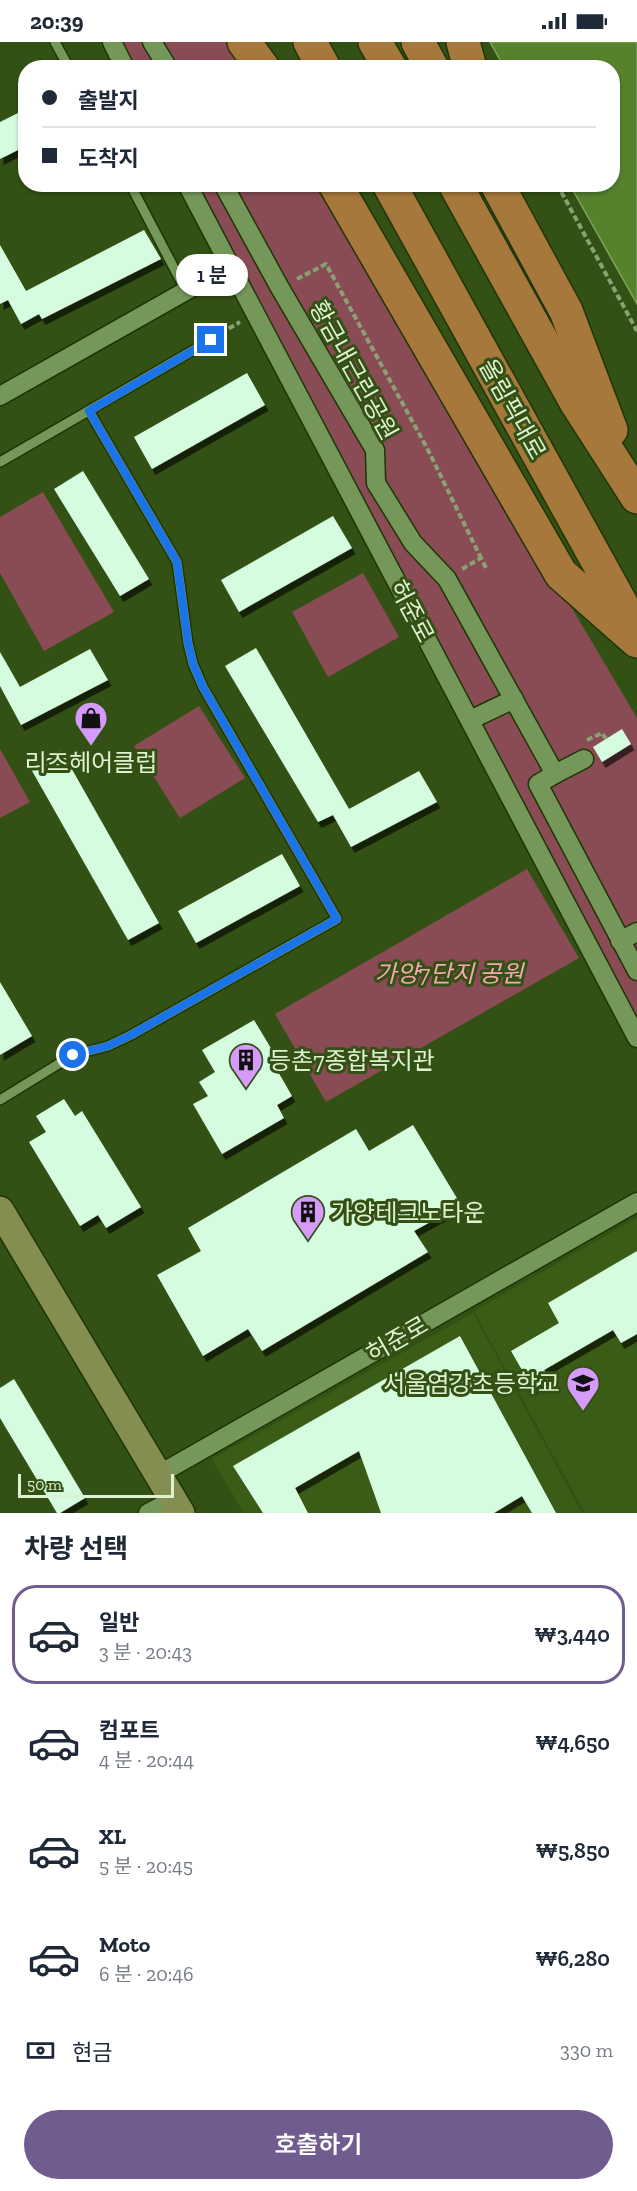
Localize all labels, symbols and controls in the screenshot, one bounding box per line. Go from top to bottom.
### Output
text: 20:39 [30,8,83,35]
text: 출발지 [78,87,139,114]
text: 도착지 [78,145,139,172]
callout: 1 분 [175,253,247,295]
text: 1 분 [197,263,227,287]
street label: 황금내근린공원 [304,295,404,445]
route end [197,326,224,353]
street label: 올림픽대로 [474,354,552,464]
street label: 허준로 [384,575,440,647]
shop icon: 리즈헤어클럽 [73,700,109,747]
place label: 리즈헤어클럽 [25,748,157,777]
park label: 가양7단지 공원 [375,959,525,988]
route start [59,1041,86,1068]
building icon: 등촌7종합복지관 [228,1042,264,1089]
place label: 등촌7종합복지관 [269,1046,435,1075]
building icon: 가양테크노타운 [290,1194,326,1241]
place label: 가양테크노타운 [331,1198,486,1227]
street label: 허준로 [361,1310,433,1368]
school or university icon: 서울염강초등학교 [565,1365,601,1412]
place label: 서울염강초등학교 [383,1369,560,1398]
scale bar [18,1471,174,1498]
text: 50 m [27,1475,62,1494]
text: 차량 선택 [24,1533,128,1565]
icon: car [27,1608,81,1662]
text: 일반 [99,1609,139,1636]
text: ₩3,440 [534,1621,610,1648]
text: 3 분 · 20:43 [99,1640,192,1664]
icon: car [27,1716,81,1770]
text: 컴포트 [99,1717,160,1744]
text: ₩4,650 [535,1729,610,1756]
text: 4 분 · 20:44 [99,1748,194,1772]
text: XL [99,1823,126,1850]
icon: car [27,1824,81,1878]
text: ₩5,850 [536,1837,610,1864]
text: 5 분 · 20:45 [99,1854,193,1878]
text: Moto [99,1931,150,1958]
icon: car [27,1932,81,1986]
text: ₩6,280 [535,1945,610,1972]
text: 6 분 · 20:46 [99,1962,194,1986]
icon: cash [24,2034,57,2067]
text: 330 m [560,2038,613,2062]
text: 현금 [72,2039,112,2066]
button: 호출하기 [24,2110,613,2179]

